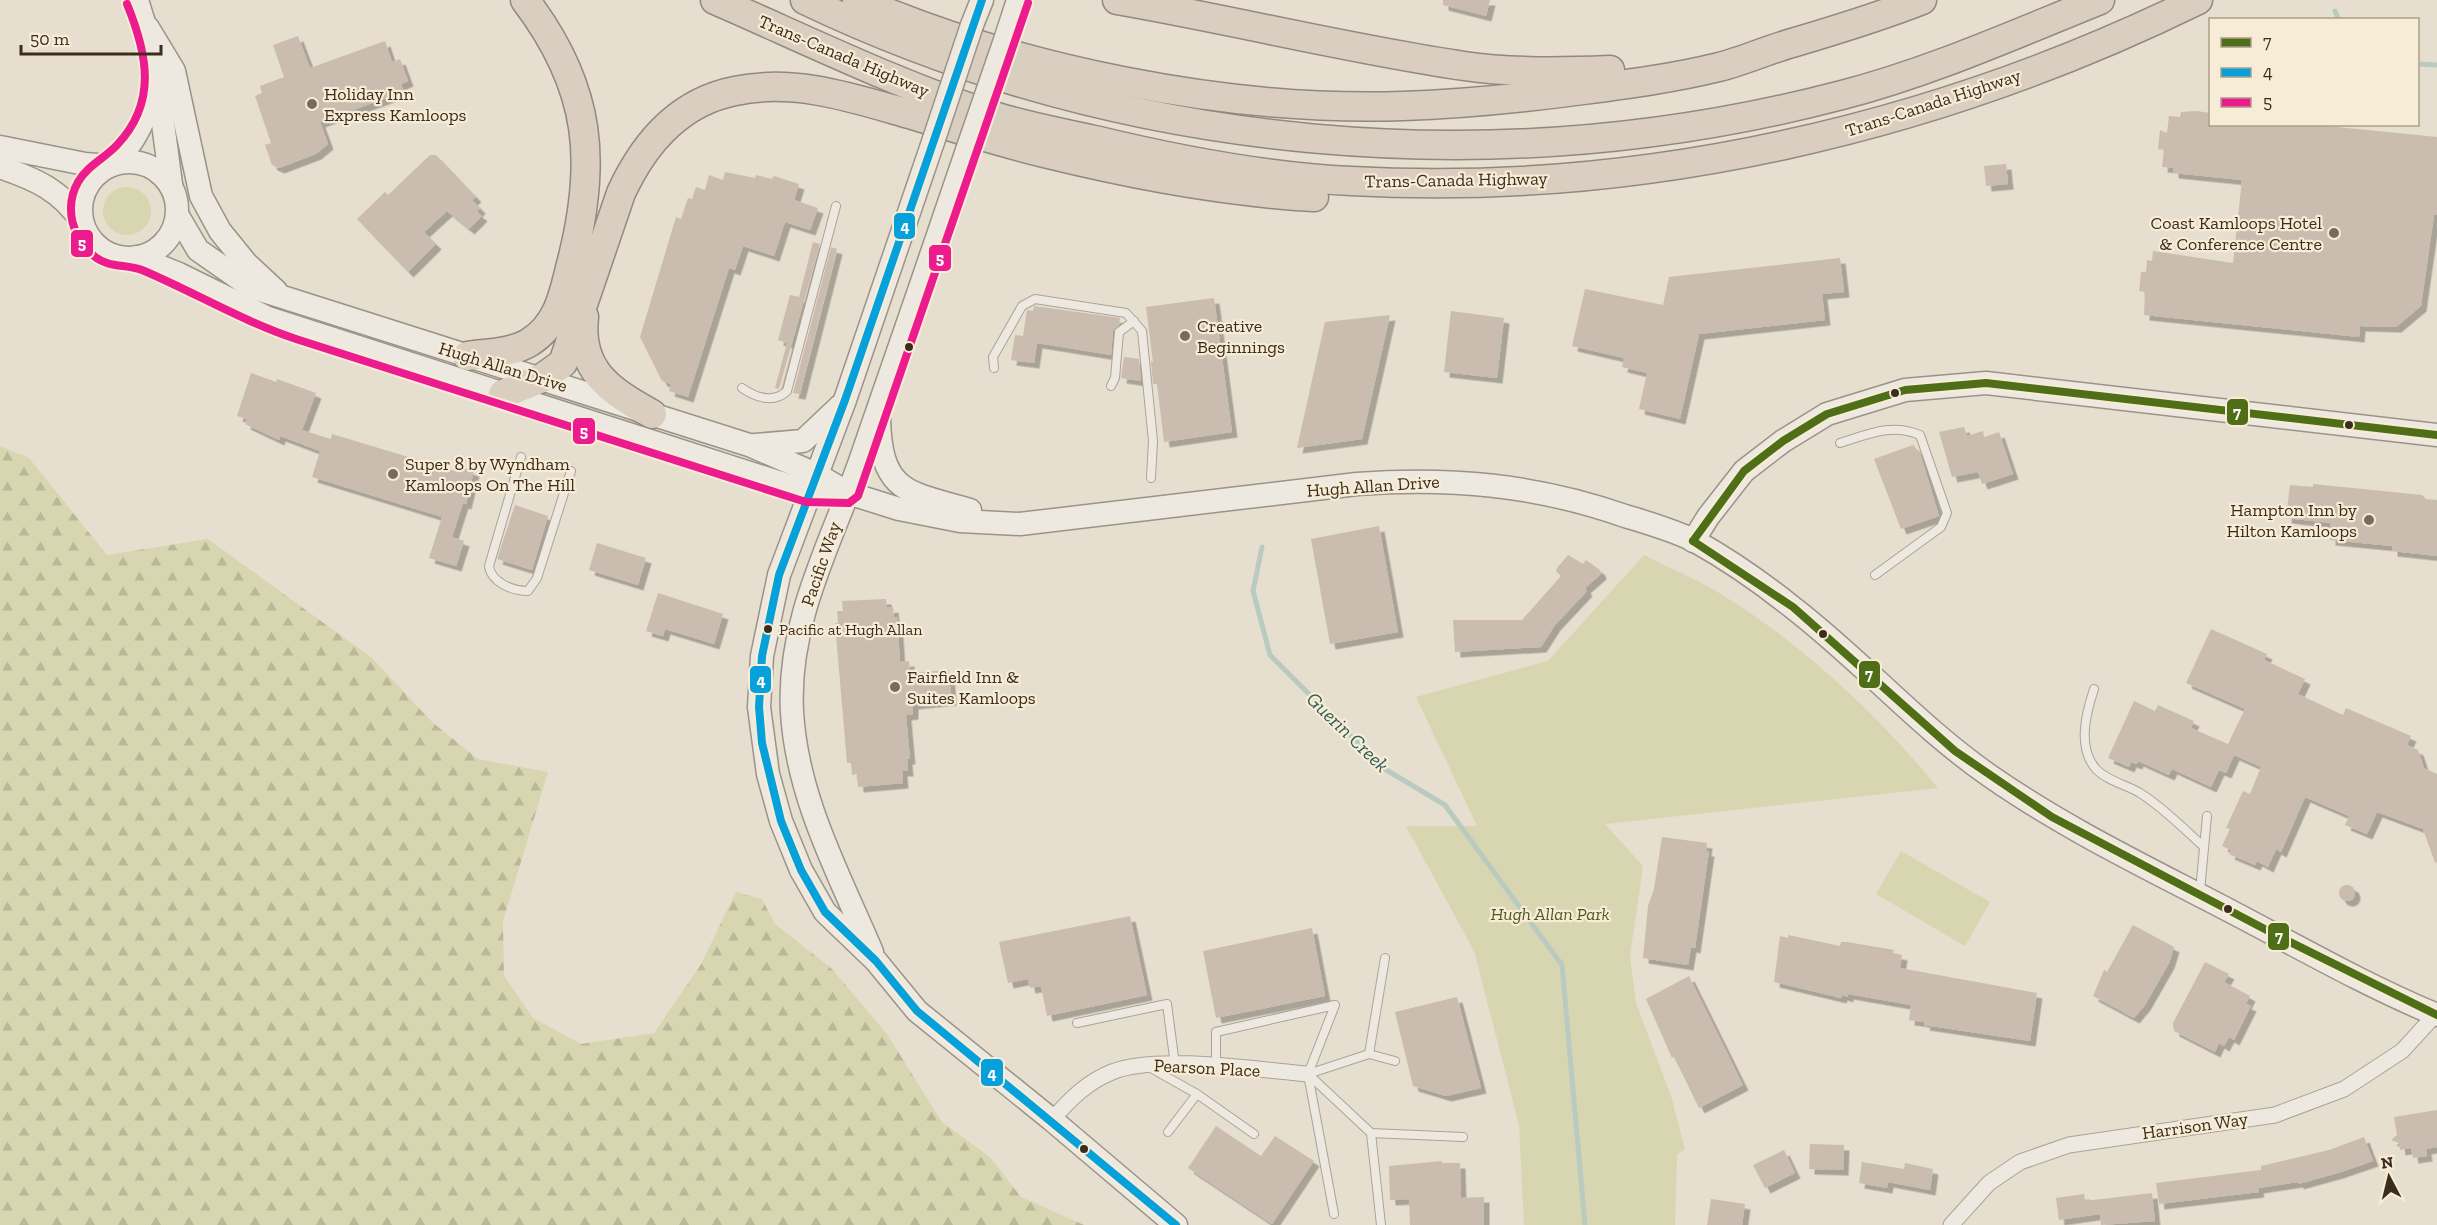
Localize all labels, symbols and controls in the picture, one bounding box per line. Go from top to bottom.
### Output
street label: Trans-Canada Highway [755,10,933,102]
scale bar [21,18,160,56]
legend [2209,18,2419,126]
text: 50 m [30,28,70,50]
text: 7 [2263,31,2272,53]
text: 4 [2263,61,2273,83]
street label: Trans-Canada Highway [1843,64,2024,142]
place label: Holiday Inn Express Kamloops [324,83,467,126]
text: 5 [2263,91,2272,113]
marker: Holiday Inn Express Kamloops [305,97,319,111]
street label: Trans-Canada Highway [1364,167,1549,193]
line badge: 4 [893,212,916,240]
place label: Coast Kamloops Hotel & Conference Centre [2151,212,2322,255]
text: 4 [900,217,910,236]
marker: Coast Kamloops Hotel & Conference Centre [2327,226,2341,240]
line badge: 5 [70,229,94,258]
text: 5 [78,234,86,253]
line badge: 5 [928,244,952,272]
text: 5 [936,249,944,268]
place label: Creative Beginnings [1197,315,1285,358]
marker: Creative Beginnings [1178,329,1192,343]
street label: Hugh Allan Drive [436,337,570,397]
unlabelled marker [903,341,915,353]
unlabelled marker [1889,387,1901,399]
line badge: 7 [2226,398,2249,426]
text: 7 [2233,403,2241,422]
line badge: 5 [572,417,596,445]
unlabelled marker [2343,419,2355,431]
text: 5 [580,422,588,441]
place label: Super 8 by Wyndham Kamloops On The Hill [405,453,575,496]
marker: Super 8 by Wyndham Kamloops On The Hill [386,467,400,481]
street label: Hugh Allan Drive [1306,470,1440,502]
place label: Hampton Inn by Hilton Kamloops [2226,499,2358,542]
marker: Hampton Inn by Hilton Kamloops [2362,513,2376,527]
street label: Pacific Way [796,518,846,609]
place label: Pacific at Hugh Allan [779,620,923,639]
marker: Pacific at Hugh Allan [762,623,774,635]
unlabelled marker [1817,628,1829,640]
line badge: 7 [1858,660,1881,689]
line badge: 4 [749,665,772,694]
text: 7 [1865,665,1873,684]
place label: Fairfield Inn & Suites Kamloops [907,666,1036,709]
text: 4 [756,671,766,690]
marker: Fairfield Inn & Suites Kamloops [888,680,902,694]
water label: Guerin Creek [1302,687,1394,777]
park label: Hugh Allan Park [1490,903,1610,925]
unlabelled marker [2222,903,2234,915]
line badge: 7 [2267,922,2290,951]
text: 7 [2275,927,2283,946]
street label: Pearson Place [1153,1054,1261,1082]
line badge: 4 [980,1058,1004,1087]
text: 4 [987,1064,997,1083]
street label: Harrison Way [2141,1108,2250,1144]
unlabelled marker [1078,1143,1090,1155]
north arrow [2359,1147,2419,1207]
text: N [2380,1152,2394,1173]

